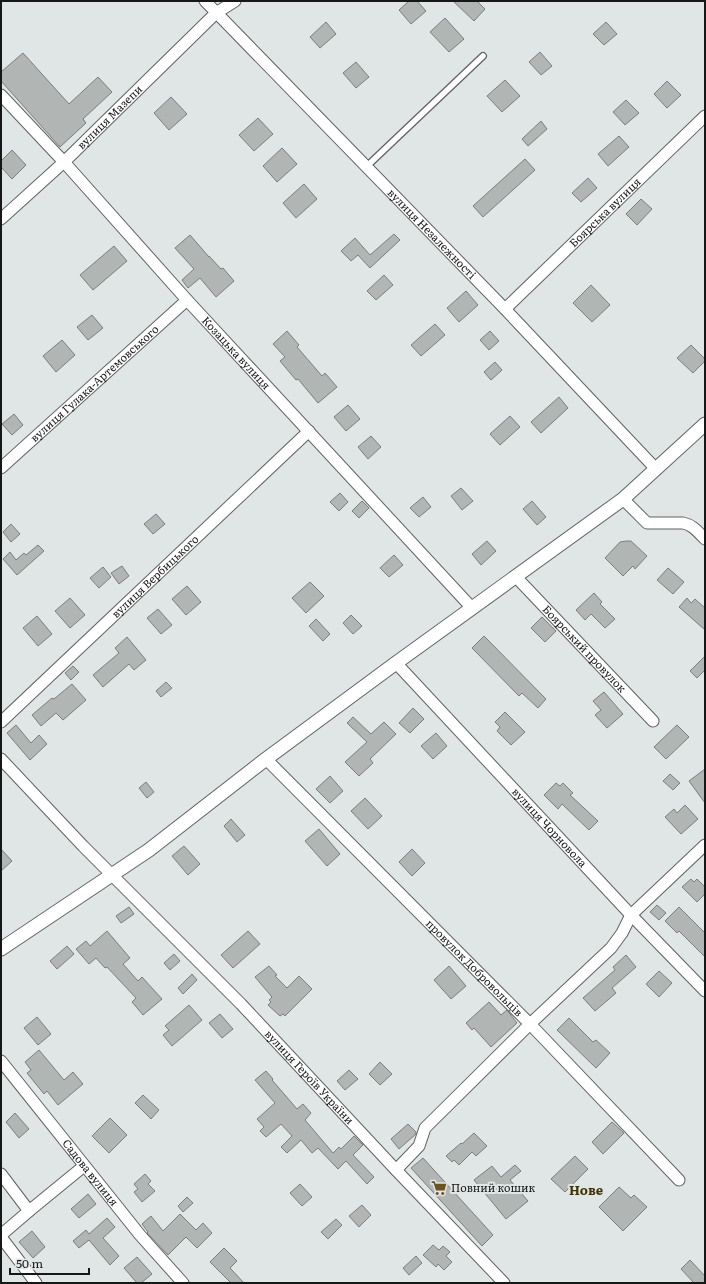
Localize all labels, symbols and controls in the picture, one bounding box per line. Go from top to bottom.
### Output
street label: вулиця Мазепи [73,81,145,152]
street label: Боярська вулиця [565,173,644,250]
street label: вулиця Незалежності [385,184,481,282]
street label: Козацька вулиця [199,312,275,393]
street label: вулиця Гулака-Артемовського [26,321,162,445]
street label: вулиця Вербицького [107,531,202,621]
street label: Боярський провулок [540,601,631,696]
street label: вулиця Чорновола [509,784,591,870]
street label: провулок Добровольців [423,915,527,1019]
street label: вулиця Героїв України [262,1026,358,1127]
street label: Садова вулиця [59,1135,123,1209]
supermarket icon: Повний кошик [430,1179,448,1197]
place label: Повний кошик [451,1179,536,1195]
district label: Нове [569,1180,603,1199]
scale bar [10,1250,89,1276]
text: 50 m [16,1254,43,1272]

